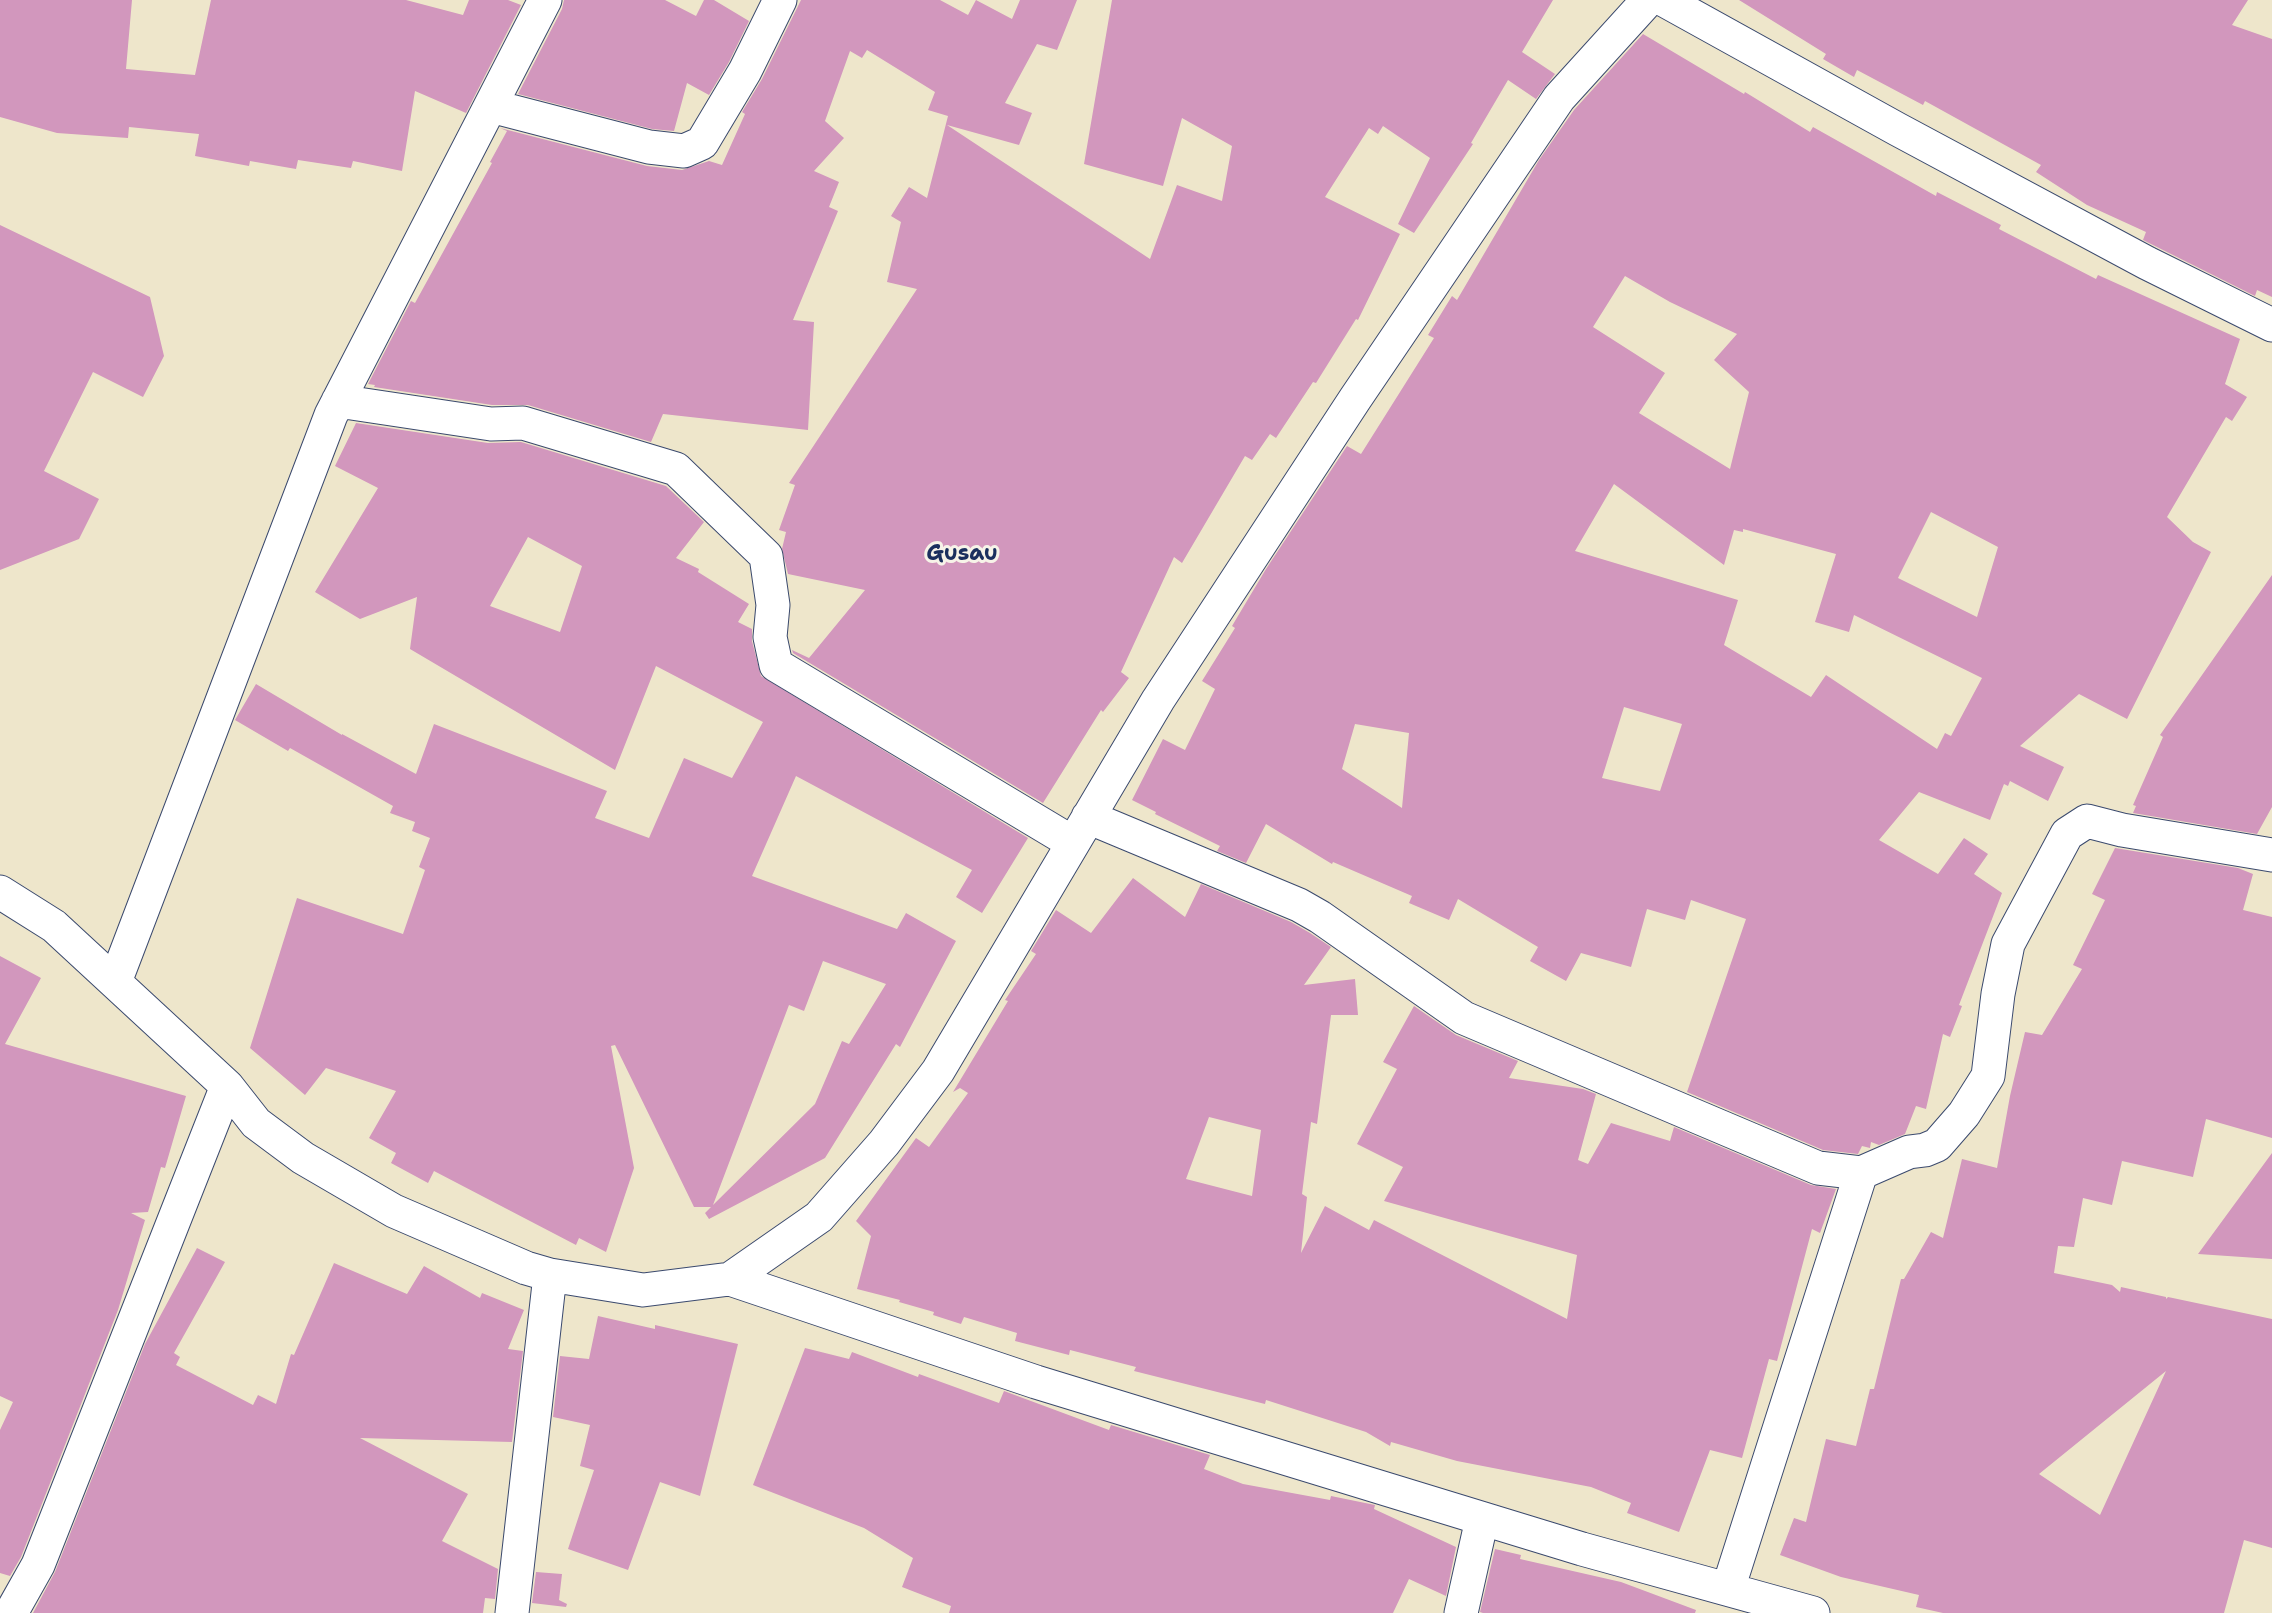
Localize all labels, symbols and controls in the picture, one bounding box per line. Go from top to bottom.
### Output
district label: Gusau [926,541,998,567]

